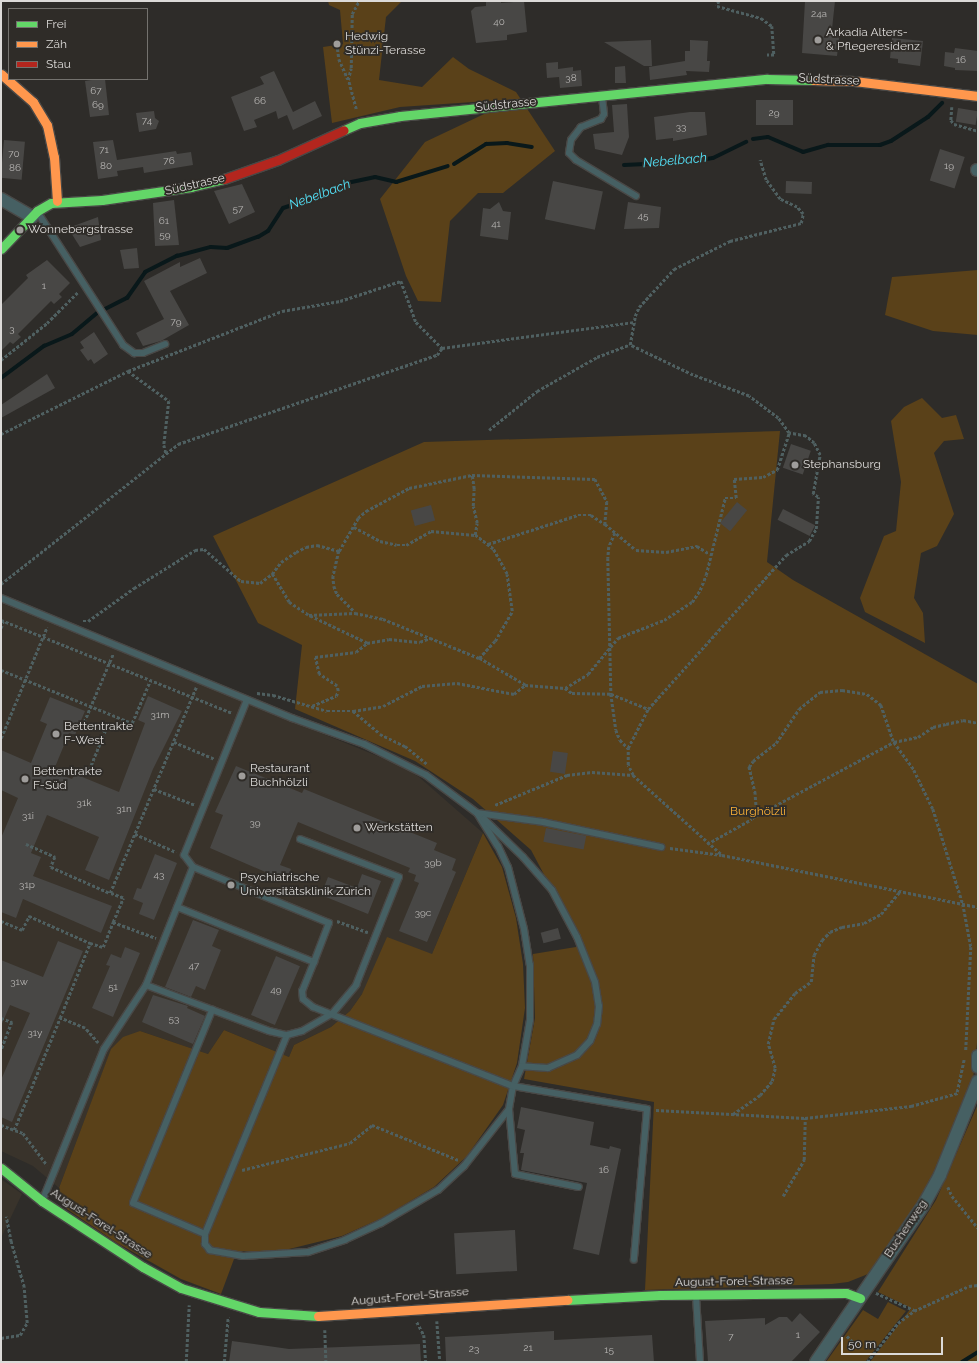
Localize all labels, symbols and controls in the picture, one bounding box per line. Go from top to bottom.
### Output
legend [8,8,148,80]
house number: 24a [811,8,827,20]
house number: 40 [493,16,505,28]
text: Frei [46,17,66,31]
place label: Arkadia Alters- & Pflegeresidenz [826,26,920,54]
place label: Hedwig Stünzi-Terasse [345,30,426,58]
marker: Arkadia Alters- & Pflegeresidenz [813,35,823,45]
text: Zäh [46,37,67,51]
marker: Hedwig Stünzi-Terasse [332,39,342,49]
house number: 16 [956,54,966,66]
text: Stau [46,57,71,71]
street label: Südstrasse [798,71,860,89]
house number: 38 [565,72,577,84]
house number: 67 [90,85,102,97]
house number: 66 [254,95,266,107]
street label: Südstrasse [475,95,537,115]
house number: 69 [92,99,104,111]
house number: 29 [768,107,780,119]
house number: 74 [142,115,152,127]
house number: 33 [676,121,686,133]
house number: 71 [99,144,109,156]
house number: 70 [8,148,20,160]
water label: Nebelbach [642,150,708,172]
house number: 76 [163,155,175,167]
house number: 80 [100,160,112,172]
house number: 19 [944,160,954,172]
house number: 86 [9,162,21,174]
street label: Südstrasse [164,171,226,199]
water label: Nebelbach [287,177,353,213]
house number: 57 [233,203,243,215]
house number: 45 [638,210,648,222]
house number: 61 [159,215,169,227]
house number: 41 [491,218,501,230]
place label: Wonnebergstrasse [28,223,133,237]
marker: Wonnebergstrasse [15,225,25,235]
house number: 59 [159,229,171,241]
house number: 1 [42,280,46,292]
house number: 79 [170,316,182,328]
house number: 3 [9,323,15,335]
place label: Stephansburg [803,458,881,472]
marker: Stephansburg [790,460,800,470]
house number: 31m [151,709,169,721]
place label: Bettentrakte F-West [64,720,133,748]
marker: Bettentrakte F-West [51,729,61,739]
place label: Restaurant Buchhölzli [250,762,310,790]
place label: Bettentrakte F-Süd [33,765,102,793]
marker: Restaurant Buchhölzli [237,771,247,781]
marker: Bettentrakte F-Süd [20,774,30,784]
house number: 31k [77,797,91,809]
house number: 31n [116,803,132,815]
park label: Burghölzli [730,805,786,819]
house number: 31i [22,810,34,822]
house number: 39 [249,817,261,829]
place label: Werkstätten [365,821,433,835]
marker: Werkstätten [352,823,362,833]
house number: 39b [424,857,442,869]
house number: 43 [154,869,164,881]
place label: Psychiatrische Universitätsklinik Zürich [240,871,371,899]
house number: 31p [19,879,35,891]
marker: Psychiatrische Universitätsklinik Zürich [225,879,237,891]
house number: 39c [415,907,431,919]
house number: 47 [189,960,199,972]
house number: 31w [10,976,28,988]
house number: 51 [108,981,118,993]
house number: 49 [270,984,282,996]
house number: 53 [169,1013,179,1025]
house number: 31y [27,1027,43,1039]
house number: 16 [599,1164,609,1176]
street label: August-Forel-Strasse [48,1186,154,1262]
street label: Buchenweg [881,1197,931,1261]
street label: August-Forel-Strasse [675,1274,793,1290]
street label: August-Forel-Strasse [351,1285,469,1309]
house number: 1 [796,1329,800,1341]
scale bar [843,1329,945,1355]
house number: 7 [728,1331,734,1343]
text: 50 m [848,1337,876,1351]
house number: 21 [523,1342,533,1354]
house number: 23 [469,1343,479,1355]
house number: 15 [604,1344,614,1356]

